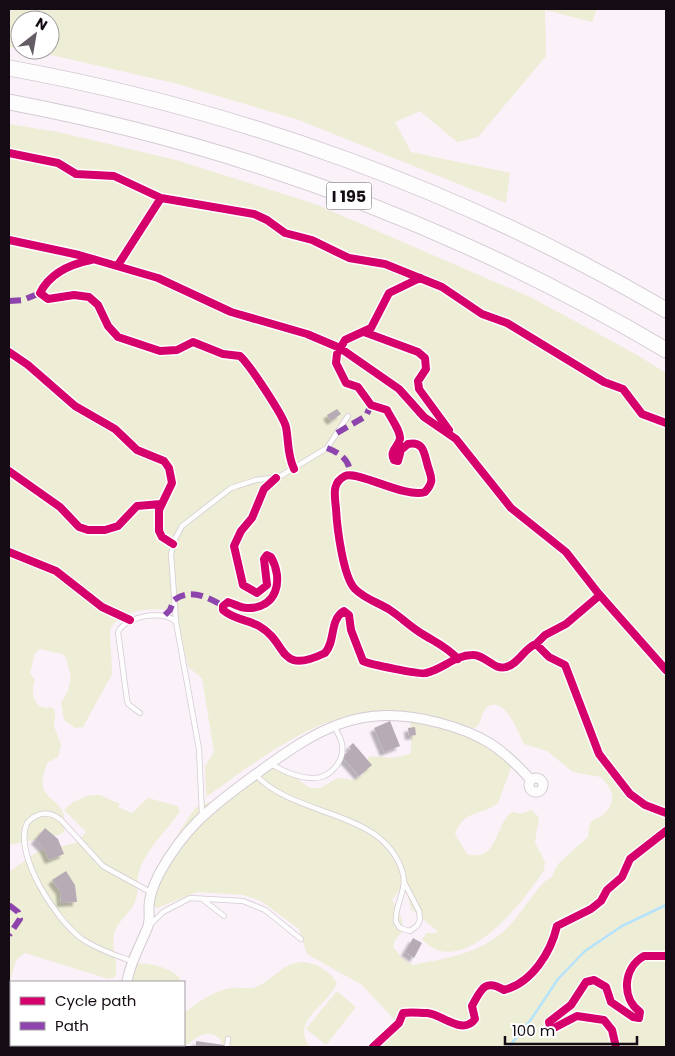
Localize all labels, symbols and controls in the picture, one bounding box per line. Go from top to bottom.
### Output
north arrow [10,10,60,60]
text: N [32,13,51,35]
road number: I 195 [326,182,372,210]
legend [10,981,185,1046]
text: Cycle path [55,990,136,1011]
scale bar [505,1014,638,1046]
text: Path [55,1015,89,1036]
text: 100 m [512,1020,555,1041]

